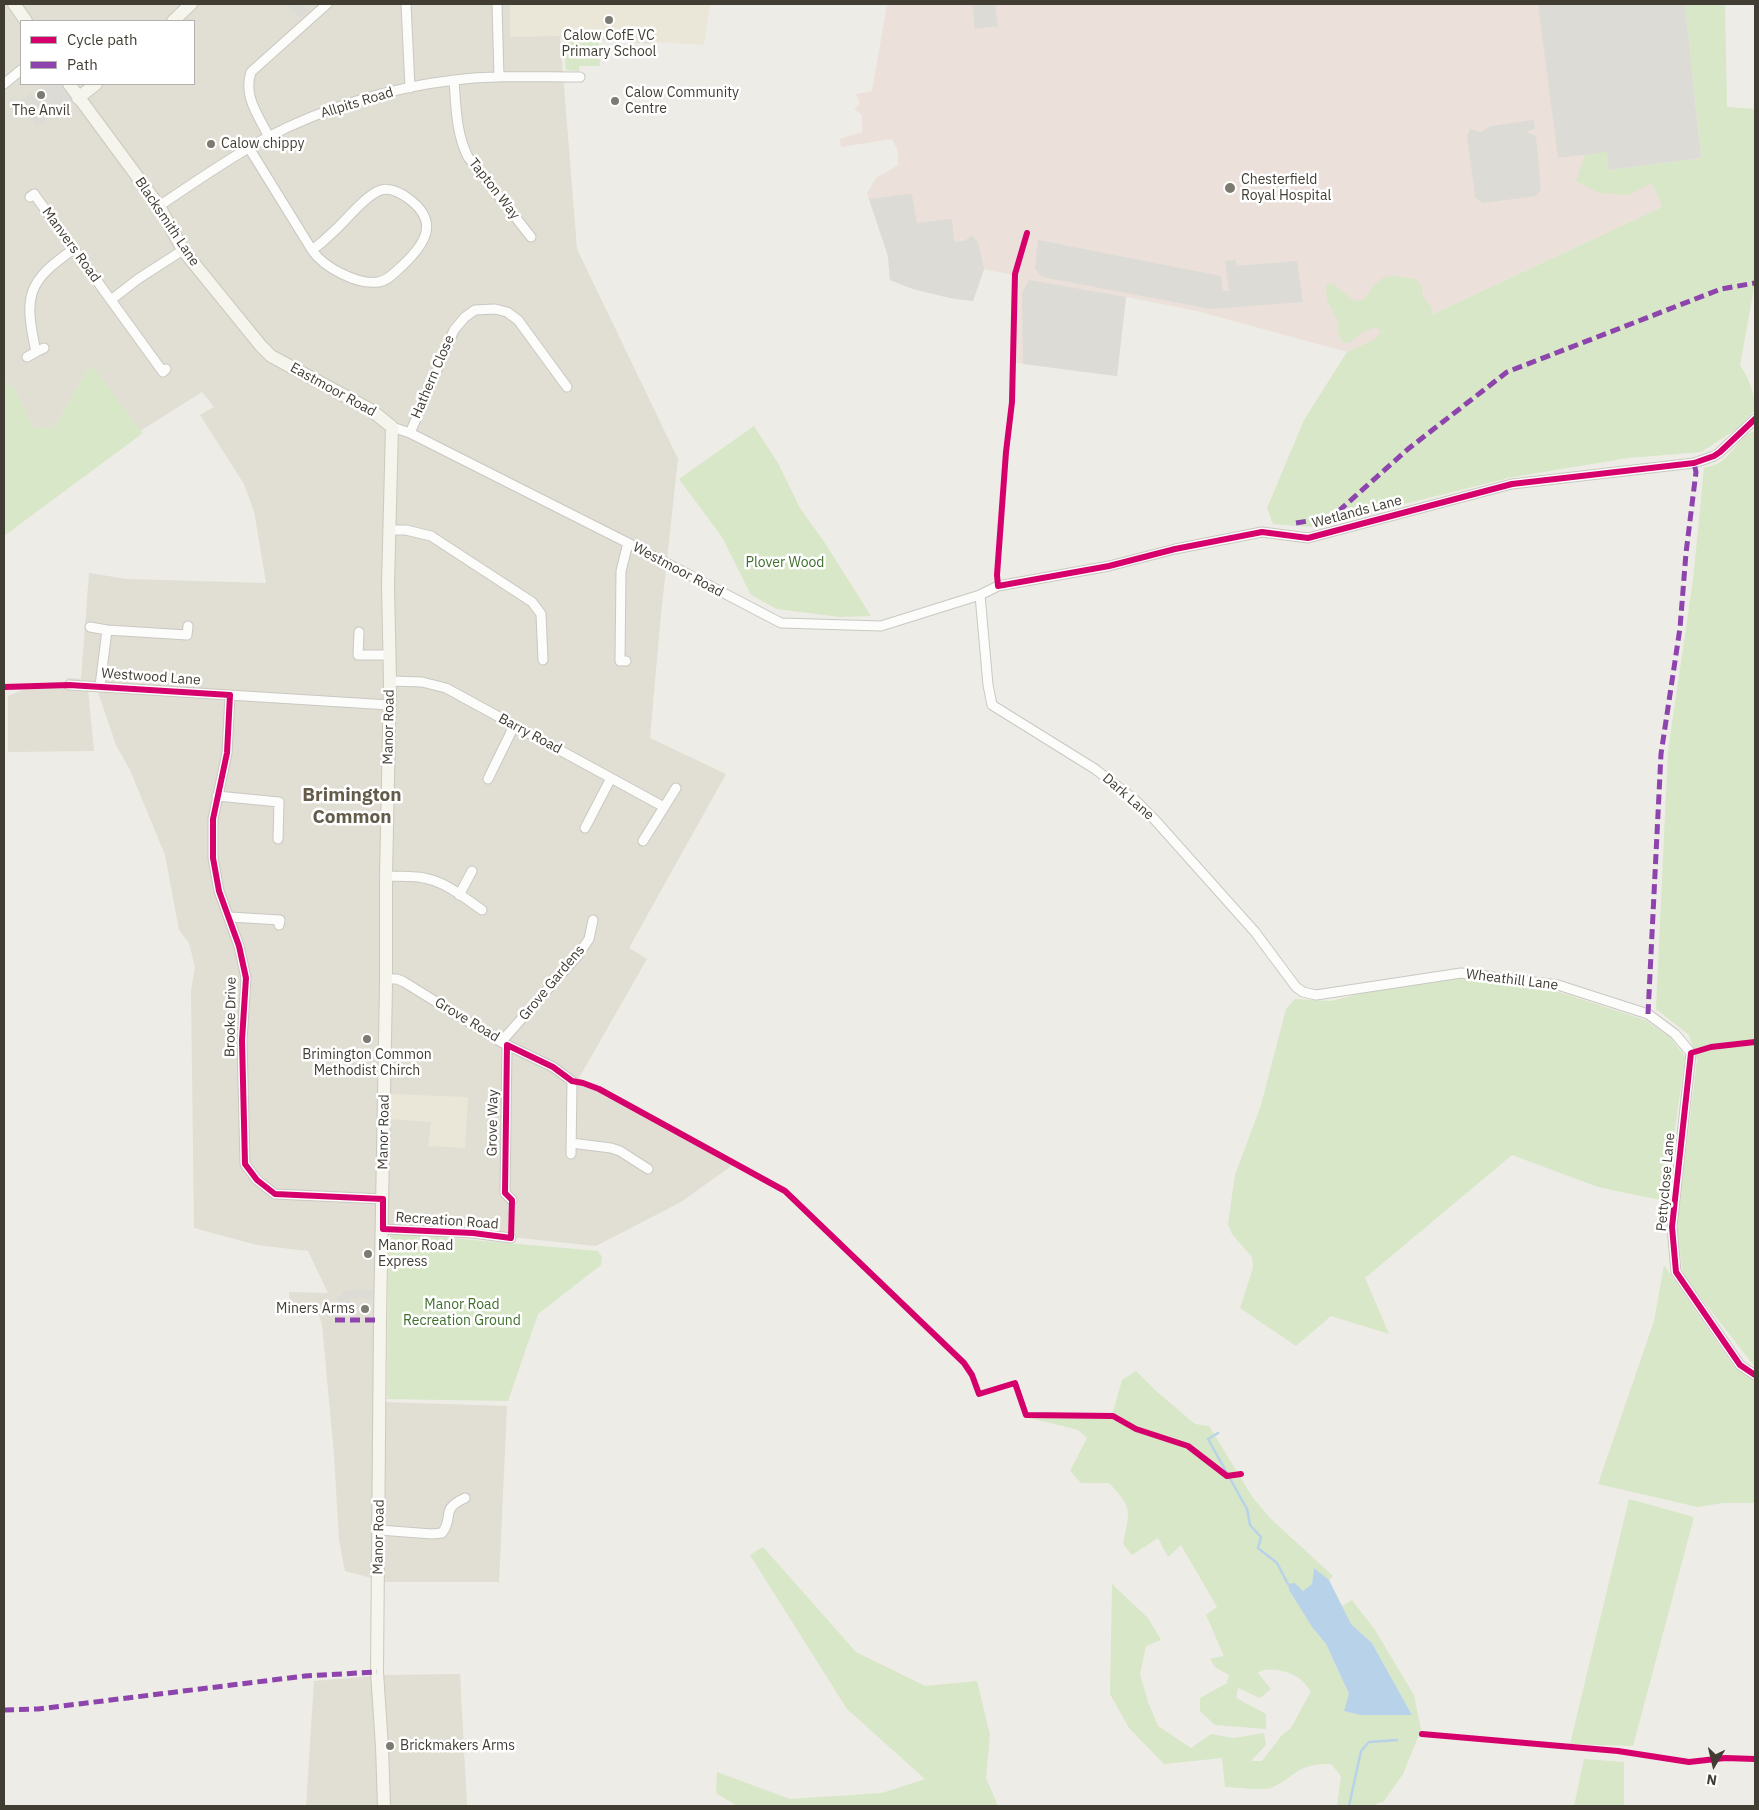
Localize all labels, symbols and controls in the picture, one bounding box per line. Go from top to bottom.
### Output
marker: Calow CofE VC Primary School [603,14,615,26]
legend [20,20,195,85]
place label: Calow CofE VC Primary School [562,28,656,60]
text: Cycle path [67,30,138,49]
text: Path [67,55,98,74]
street label: Allpits Road [319,84,395,122]
place label: Calow Community Centre [625,85,739,118]
marker: The Anvil [35,89,47,101]
marker: Calow Community Centre [609,95,621,107]
place label: The Anvil [12,103,70,119]
place label: Calow chippy [221,136,304,152]
marker: Calow chippy [205,138,217,150]
street label: Tapton Way [465,155,523,223]
place label: Chesterfield Royal Hospital [1241,172,1331,204]
street label: Blacksmith Lane [131,174,203,270]
marker: Chesterfield Royal Hospital [1223,181,1237,195]
street label: Manvers Road [38,204,104,286]
street label: Hathern Close [408,333,458,421]
street label: Eastmoor Road [287,359,379,421]
street label: Wetlands Lane [1310,492,1404,532]
street label: Westmoor Road [630,539,726,601]
park label: Plover Wood [746,555,824,571]
street label: Westwood Lane [101,665,201,689]
street label: Manor Road [380,689,398,765]
street label: Barry Road [495,710,565,758]
street label: Dark Lane [1099,770,1157,824]
district label: Brimington Common [302,785,402,829]
street label: Grove Gardens [516,942,588,1024]
street label: Wheathill Lane [1465,966,1559,994]
street label: Brooke Drive [222,977,240,1057]
street label: Grove Road [432,994,502,1046]
marker: Brimington Common Methodist Chirch [361,1033,373,1045]
place label: Brimington Common Methodist Chirch [302,1047,432,1080]
street label: Grove Way [484,1089,502,1157]
street label: Manor Road [375,1094,393,1170]
street label: Pettyclose Lane [1653,1132,1679,1232]
street label: Recreation Road [395,1209,499,1233]
place label: Manor Road Express [378,1238,453,1270]
marker: Manor Road Express [362,1248,374,1260]
park label: Manor Road Recreation Ground [403,1297,521,1330]
place label: Miners Arms [276,1301,355,1317]
marker: Miners Arms [359,1303,371,1315]
street label: Manor Road [370,1499,388,1575]
place label: Brickmakers Arms [400,1738,515,1754]
marker: Brickmakers Arms [384,1740,396,1752]
north arrow [1689,1740,1739,1790]
text: N [1705,1770,1718,1789]

